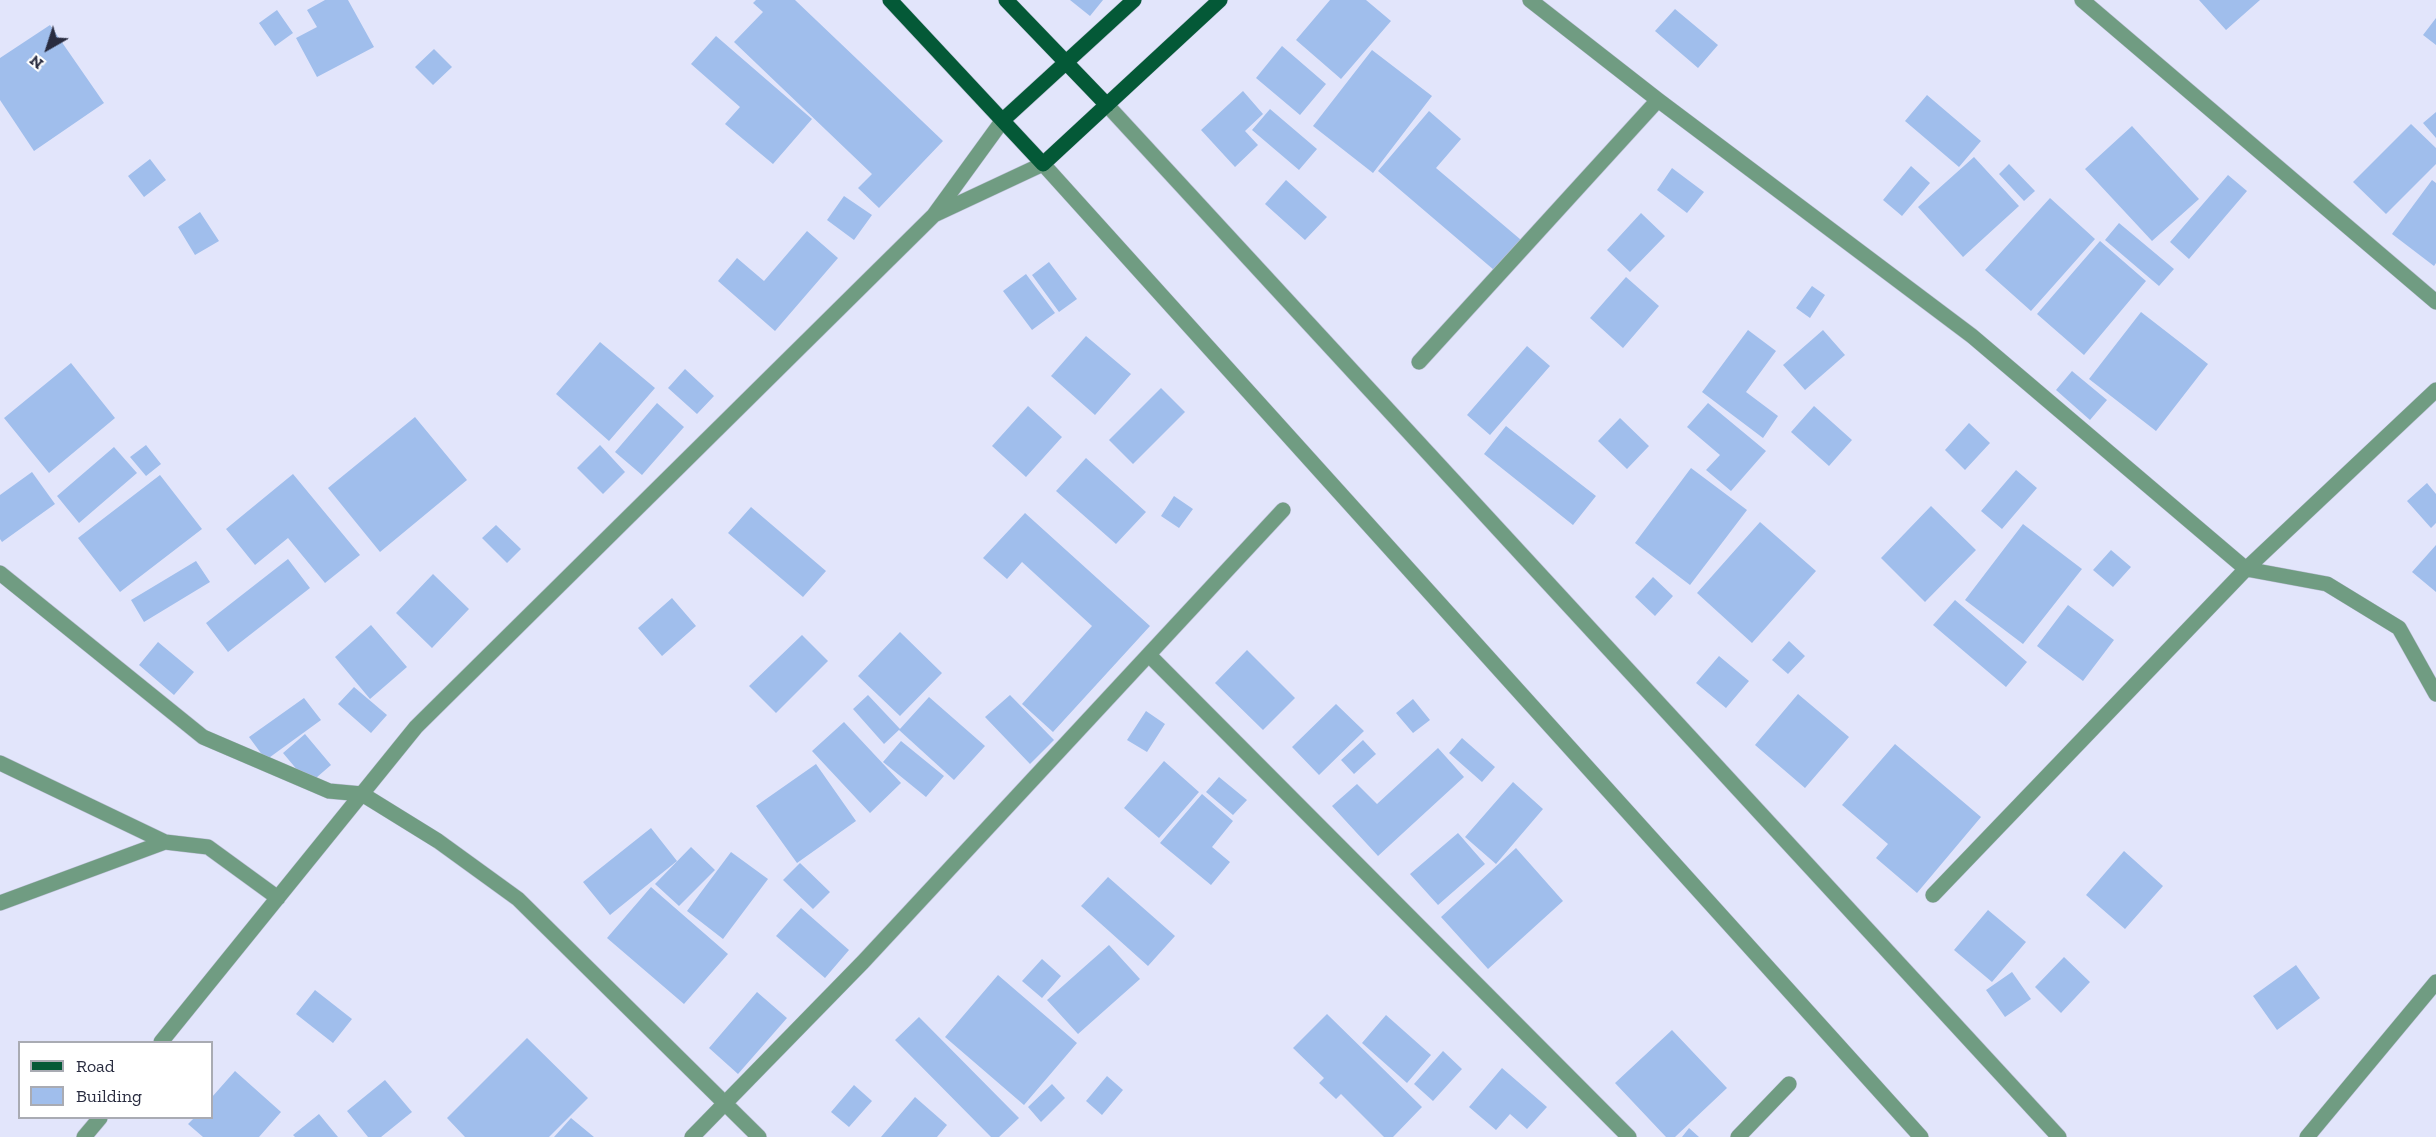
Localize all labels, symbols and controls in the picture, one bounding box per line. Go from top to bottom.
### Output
north arrow [18,18,78,78]
text: N [26,51,47,74]
legend [18,1041,213,1119]
text: Road [76,1055,115,1077]
text: Building [76,1085,142,1107]

